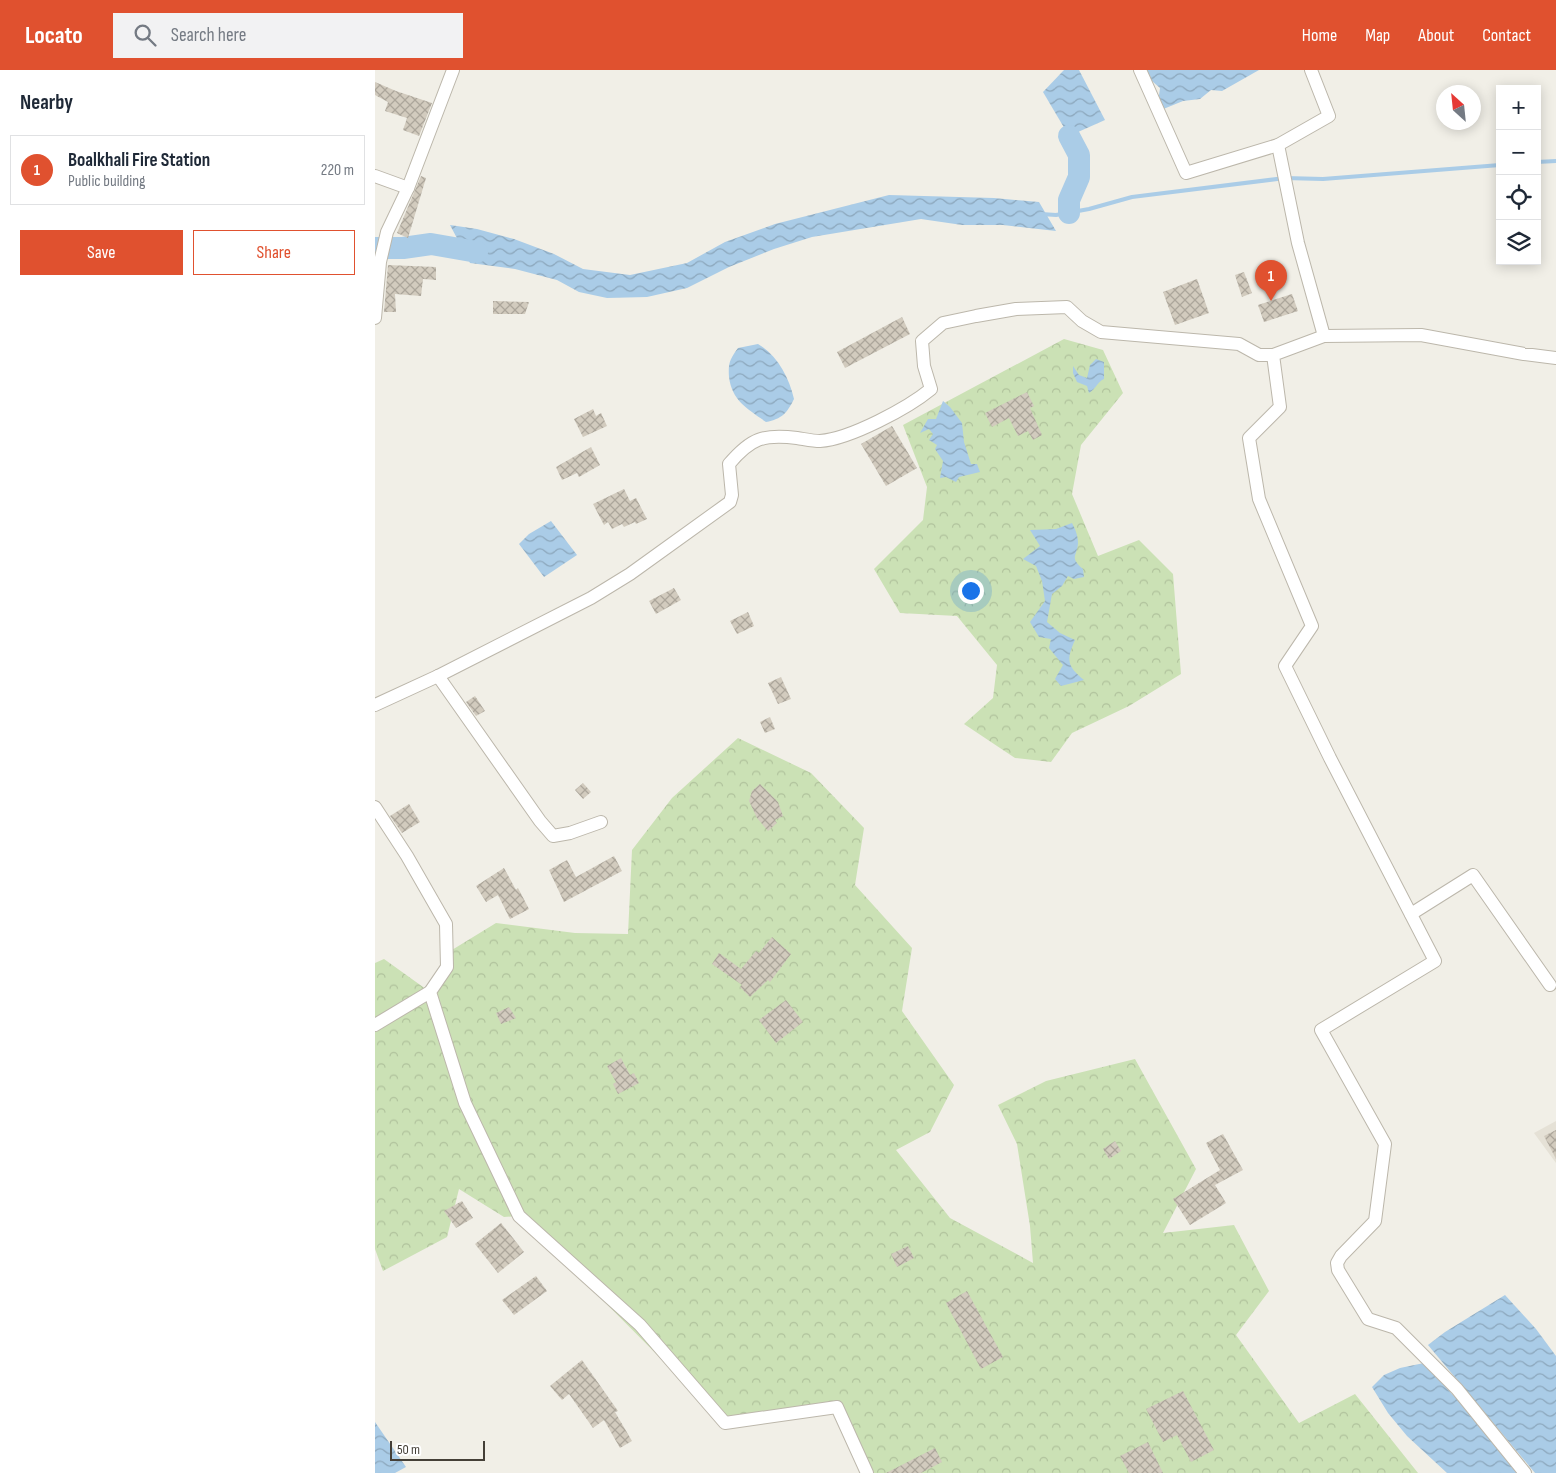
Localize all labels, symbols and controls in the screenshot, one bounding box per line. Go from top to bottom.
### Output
search box [113,13,463,58]
text: Locato [25,21,83,50]
icon: search [131,21,159,49]
text: Search here [171,24,246,47]
text: Home [1302,25,1337,46]
text: Map [1365,25,1390,46]
text: About [1418,25,1454,46]
text: Contact [1482,25,1531,46]
north arrow [1436,85,1481,130]
map controls [1496,85,1541,265]
button: + [1496,85,1541,130]
text: Nearby [20,90,73,115]
button: − [1496,130,1541,175]
text: Boalkhali Fire Station [68,149,210,172]
text: 1 [34,161,40,180]
text: 220 m [321,161,354,180]
text: Public building [68,172,145,191]
button: locate [1496,175,1541,220]
button: layers [1496,220,1541,265]
button: Save [20,230,183,275]
button: Share [193,230,355,275]
pin: 1 [1255,260,1287,301]
your location [958,578,984,604]
scale bar [390,1438,485,1461]
text: 50 m [397,1441,420,1458]

